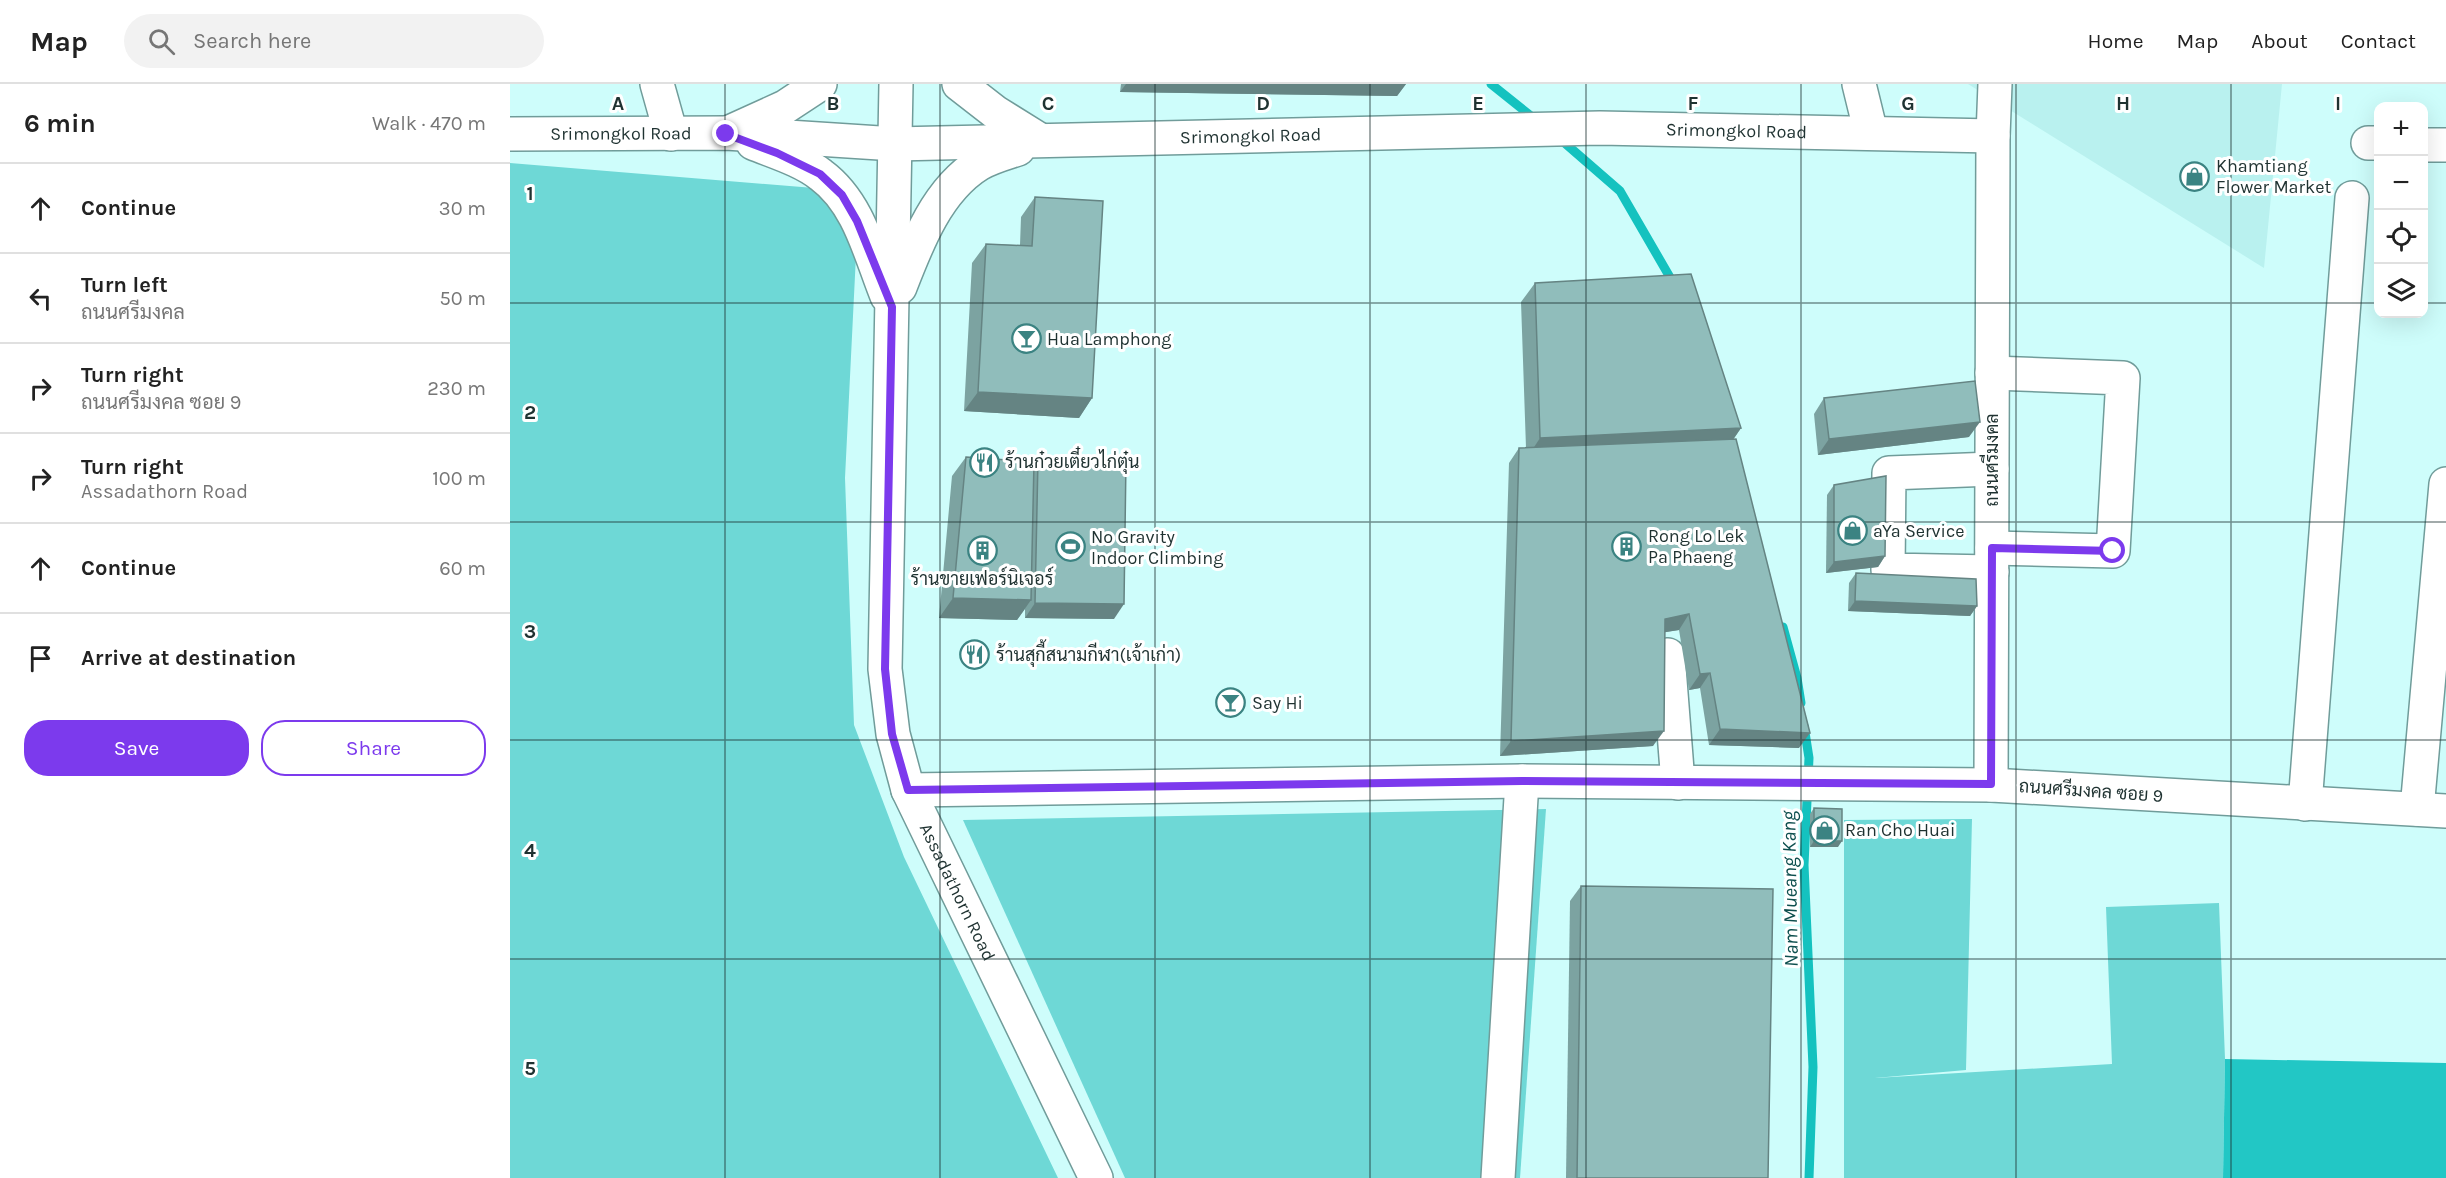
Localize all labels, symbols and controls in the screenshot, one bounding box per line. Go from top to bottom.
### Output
search box [124,14,544,68]
text: Map [30,25,88,58]
icon: search [145,25,178,58]
text: Search here [193,28,311,54]
text: Home [2088,29,2144,53]
text: Map [2177,29,2218,53]
text: About [2251,29,2308,53]
text: Contact [2341,29,2416,53]
text: A [612,92,625,115]
text: B [827,92,839,115]
text: C [1042,92,1054,115]
text: D [1256,92,1270,115]
text: E [1472,92,1484,115]
text: F [1688,92,1699,115]
text: G [1901,92,1915,115]
text: H [2116,92,2130,115]
text: I [2335,92,2341,115]
map controls [2374,102,2428,318]
button: + [2374,102,2428,156]
text: 6 min [24,108,96,139]
text: Walk · 470 m [372,112,486,135]
street label: Srimongkol Road [1666,118,1807,143]
route end [712,120,738,146]
street label: Srimongkol Road [550,122,692,145]
street label: Srimongkol Road [1180,123,1321,149]
place label: Khamtiang Flower Market [2216,155,2331,198]
button: − [2374,156,2428,210]
shop icon: Khamtiang Flower Market [2179,160,2211,192]
text: 1 [526,182,534,205]
icon: ahead [24,192,57,225]
text: Continue [81,195,176,221]
text: 30 m [439,197,486,220]
button: locate [2374,210,2428,264]
button: layers [2374,264,2428,318]
text: Turn left [81,272,168,298]
icon: left [24,282,57,315]
text: 50 m [439,287,486,310]
text: ถนนศรีมงคล [81,301,185,324]
bar icon: Hua Lamphong [1010,323,1042,355]
place label: Hua Lamphong [1047,328,1172,350]
text: Turn right [81,362,184,388]
icon: right [24,372,57,405]
text: 230 m [427,377,486,400]
text: ถนนศรีมงคล ซอย 9 [81,391,241,414]
text: 2 [524,401,536,424]
street label: ถนนศรีมงคล [1979,413,2003,507]
restaurant icon: ร้านก๋วยเตี๋ยวไก่ตุ๋น [968,446,1000,478]
place label: ร้านก๋วยเตี๋ยวไก่ตุ๋น [1005,446,1140,474]
text: Turn right [81,454,184,480]
icon: right [24,462,57,495]
text: 100 m [432,467,486,490]
text: Assadathorn Road [81,480,248,503]
shop icon: aYa Service [1836,515,1868,547]
place label: aYa Service [1873,520,1965,542]
place label: Rong Lo Lek Pa Phaeng [1648,525,1745,568]
place label: No Gravity Indoor Climbing [1091,526,1223,569]
building icon: Rong Lo Lek Pa Phaeng [1611,530,1643,562]
sports icon: No Gravity Indoor Climbing [1054,531,1086,563]
building icon: ร้านขายเฟอร์นิเจอร์ [966,534,998,566]
route start [2099,537,2125,563]
icon: ahead [24,552,57,585]
text: Continue [81,555,176,581]
text: 60 m [439,557,486,580]
place label: ร้านขายเฟอร์นิเจอร์ [911,566,1054,590]
text: 3 [524,620,536,643]
restaurant icon: ร้านสุกี้สนามกีฬา(เจ้าเก่า) [959,639,991,671]
place label: ร้านสุกี้สนามกีฬา(เจ้าเก่า) [996,639,1181,667]
icon: arrive [24,642,57,675]
text: Arrive at destination [81,645,296,671]
bar icon: Say Hi [1215,687,1247,719]
place label: Say Hi [1252,692,1303,714]
button: Save [24,720,249,776]
button: Share [261,720,486,776]
street label: ถนนศรีมงคล ซอย 9 [2018,773,2164,807]
water label: Nam Mueang Kang [1777,810,1803,967]
shop icon: Ran Cho Huai [1808,814,1840,846]
place label: Ran Cho Huai [1845,819,1955,841]
street label: Assadathorn Road [915,820,1000,965]
text: 4 [524,839,536,862]
text: 5 [524,1057,536,1080]

